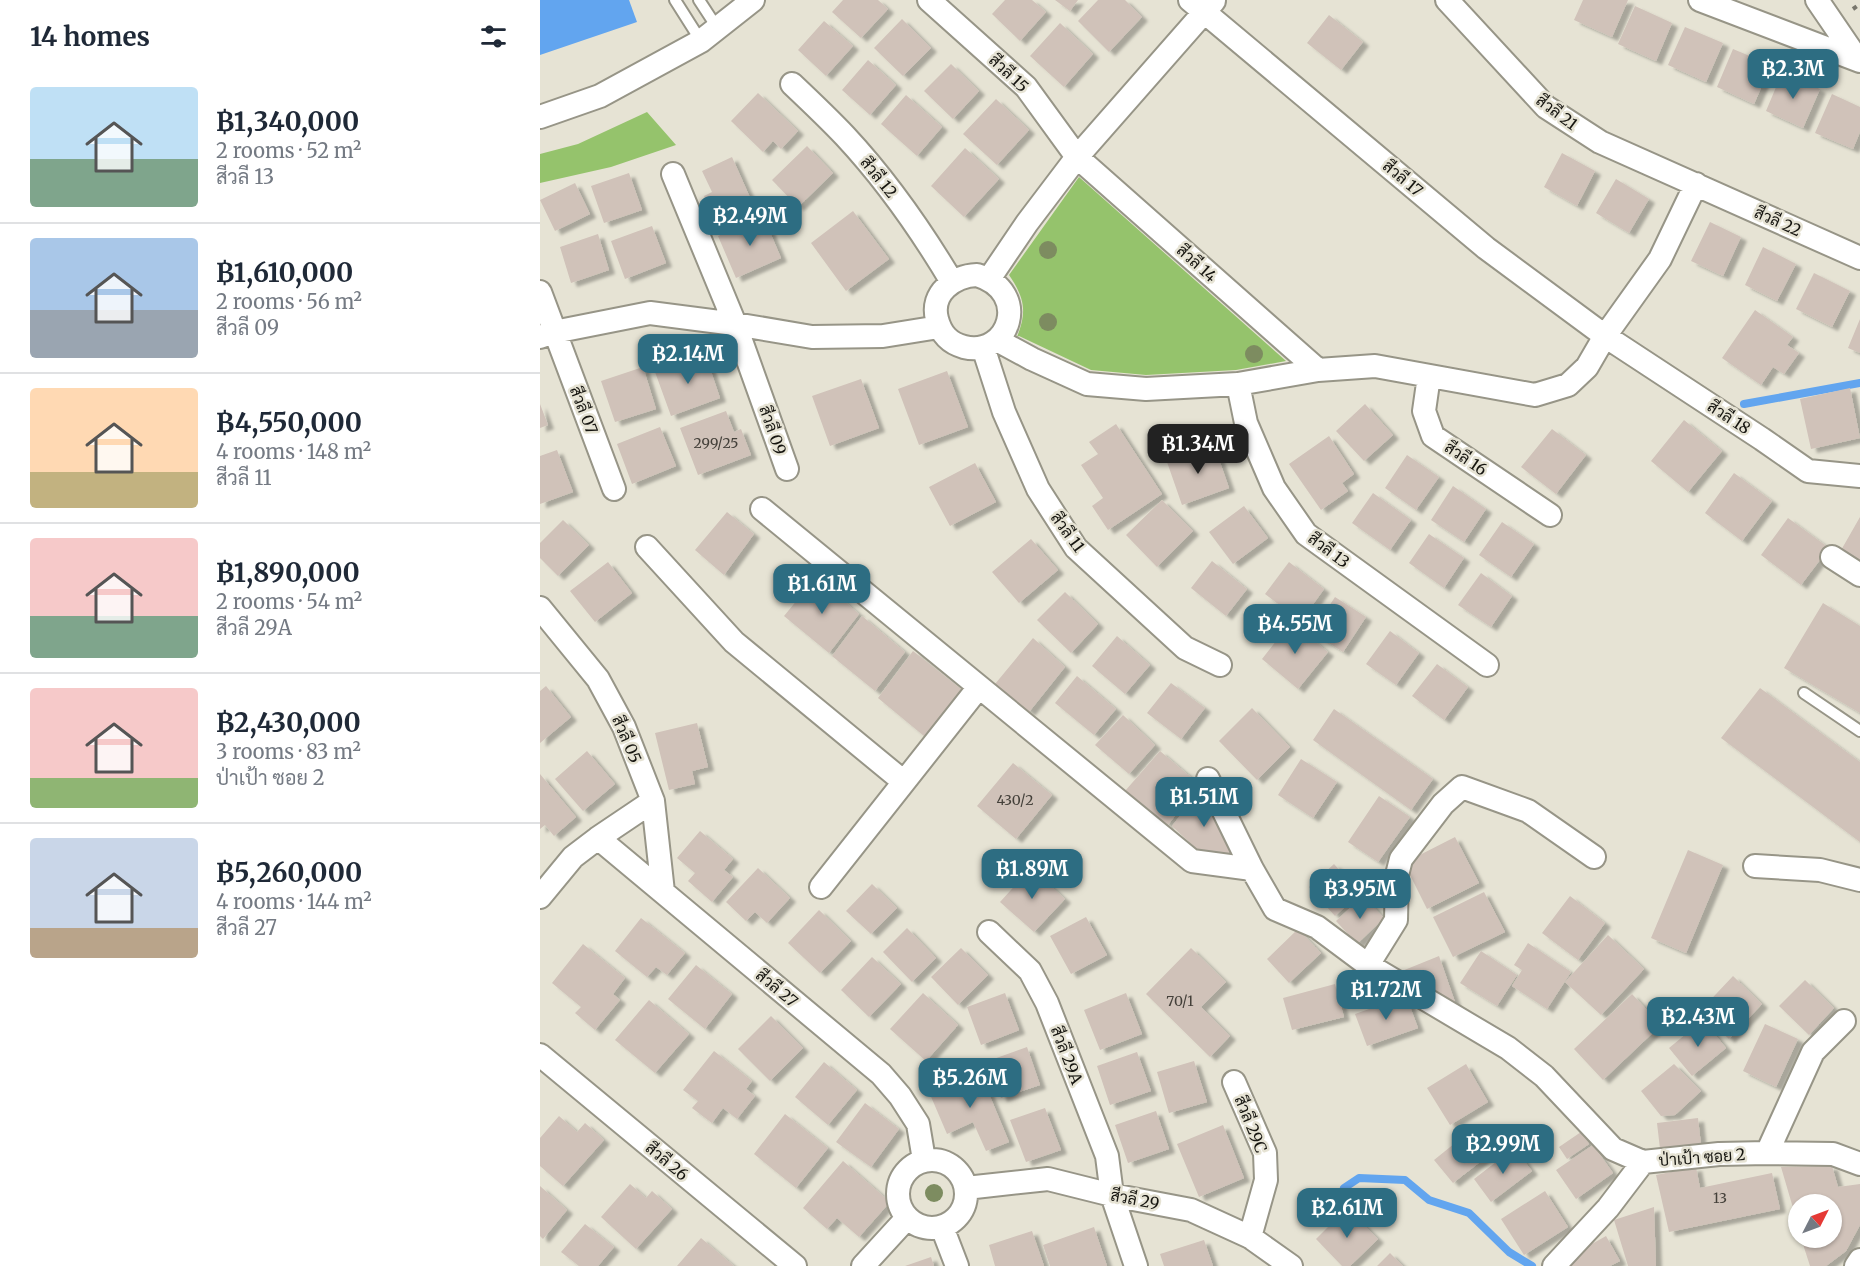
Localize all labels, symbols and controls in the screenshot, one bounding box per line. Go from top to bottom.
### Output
text: 14 homes [30,20,150,53]
icon: filters [477,20,510,53]
street label: สีวลี 15 [985,49,1034,96]
pin: ฿2.3M [1751,49,1835,100]
text: ฿2.3M [1762,56,1824,81]
street label: สีวลี 21 [1532,89,1582,134]
text: ฿1,340,000 [216,105,359,138]
icon: home [78,111,150,183]
text: 2 rooms · 52 m² [216,138,361,163]
street label: สีวลี 12 [856,152,902,202]
street label: สีวลี 17 [1379,155,1428,200]
text: สีวลี 13 [216,164,274,189]
pin: ฿2.49M [701,196,799,247]
street label: สีวลี 22 [1751,201,1805,240]
text: ฿2.49M [713,203,787,228]
street label: สีวลี 14 [1173,239,1222,286]
text: ฿1,610,000 [216,256,353,289]
icon: home [78,262,150,334]
text: 2 rooms · 56 m² [216,289,362,314]
text: สีวลี 09 [216,315,279,340]
pin: ฿2.14M [639,334,737,385]
text: ฿2.14M [652,341,724,366]
street label: สีวลี 07 [566,383,603,437]
street label: สีวลี 18 [1704,395,1755,438]
street label: สีวลี 09 [755,403,792,457]
text: ฿4,550,000 [216,406,362,439]
icon: home [78,412,150,484]
pin: ฿1.34M [1149,424,1247,475]
text: ฿1.34M [1162,431,1234,456]
house number: 299/25 [693,434,739,452]
street label: สีวลี 16 [1441,436,1492,480]
text: 4 rooms · 148 m² [216,439,371,464]
text: สีวลี 11 [216,465,272,490]
street label: สีวลี 11 [1047,508,1090,556]
street label: สีวลี 13 [1304,527,1354,572]
text: ฿1,890,000 [216,556,360,589]
icon: home [78,562,150,634]
pin: ฿1.61M [773,564,871,615]
text: ฿1.61M [787,571,857,596]
text: 2 rooms · 54 m² [216,589,362,614]
pin: ฿4.55M [1246,604,1344,655]
text: ฿4.55M [1258,611,1332,636]
text: สีวลี 29A [216,615,292,640]
text: ฿2,430,000 [216,706,361,739]
icon: home [78,712,150,784]
street label: สีวลี 05 [608,712,647,766]
text: 3 rooms · 83 m² [216,739,361,764]
text: ป่าเป้า ซอย 2 [216,765,325,790]
pin: ฿1.51M [1155,777,1253,828]
text: ฿1.51M [1169,784,1239,809]
house number: 430/2 [996,791,1034,809]
pin: ฿1.89M [983,849,1081,900]
text: ฿5,260,000 [216,856,362,889]
text: ฿1.89M [996,856,1068,881]
icon: home [78,862,150,934]
pin: ฿3.95M [1311,869,1409,920]
text: ฿3.95M [1324,876,1396,901]
text: 4 rooms · 144 m² [216,889,372,914]
text: สีวลี 27 [216,915,277,940]
street label: สีวลี 27 [752,964,803,1011]
pin: ฿1.72M [1337,970,1435,1021]
text: ฿1.72M [1350,977,1422,1002]
house number: 70/1 [1166,992,1194,1010]
pin: ฿2.43M [1649,997,1747,1048]
text: ฿2.43M [1661,1004,1735,1029]
street label: สีวลี 29A [1047,1023,1088,1088]
pin: ฿5.26M [921,1058,1019,1109]
text: ฿5.26M [933,1065,1007,1090]
street label: สีวลี 29C [1231,1092,1272,1155]
pin: ฿2.99M [1454,1124,1552,1175]
text: ฿2.99M [1466,1131,1540,1156]
street label: สีวลี 26 [642,1137,693,1185]
street label: ป่าเป้า ซอย 2 [1658,1144,1746,1170]
street label: สีวลี 29 [1109,1183,1161,1214]
pin: ฿2.61M [1298,1188,1396,1239]
house number: 13 [1713,1189,1727,1207]
north arrow [1788,1194,1842,1248]
map controls [1788,1194,1842,1248]
text: ฿2.61M [1311,1195,1383,1220]

